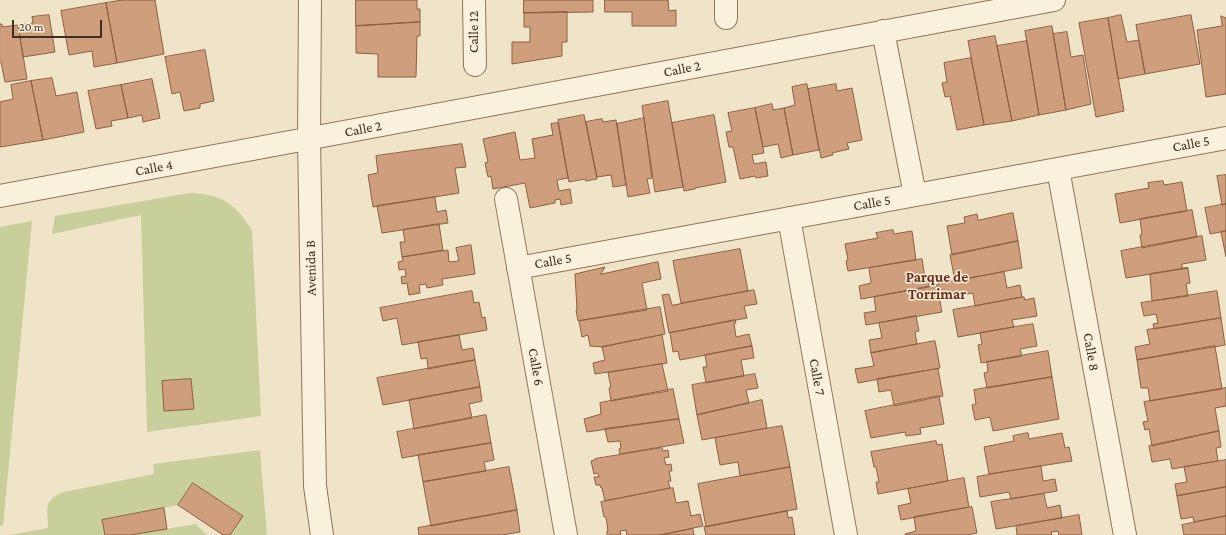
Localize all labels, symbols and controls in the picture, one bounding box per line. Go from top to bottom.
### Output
street label: Calle 12 [466,11,482,53]
scale bar [14,12,104,38]
text: 20 m [19,20,43,34]
street label: Calle 2 [662,57,702,81]
street label: Calle 2 [343,117,383,141]
street label: Calle 5 [1171,132,1211,156]
street label: Calle 4 [134,156,174,180]
street label: Calle 5 [852,191,892,215]
street label: Avenida B [302,240,320,296]
street label: Calle 5 [533,249,573,273]
district label: Parque de Torrimar [906,268,968,303]
street label: Calle 8 [1079,332,1103,372]
street label: Calle 6 [524,347,548,387]
street label: Calle 7 [805,357,829,397]

